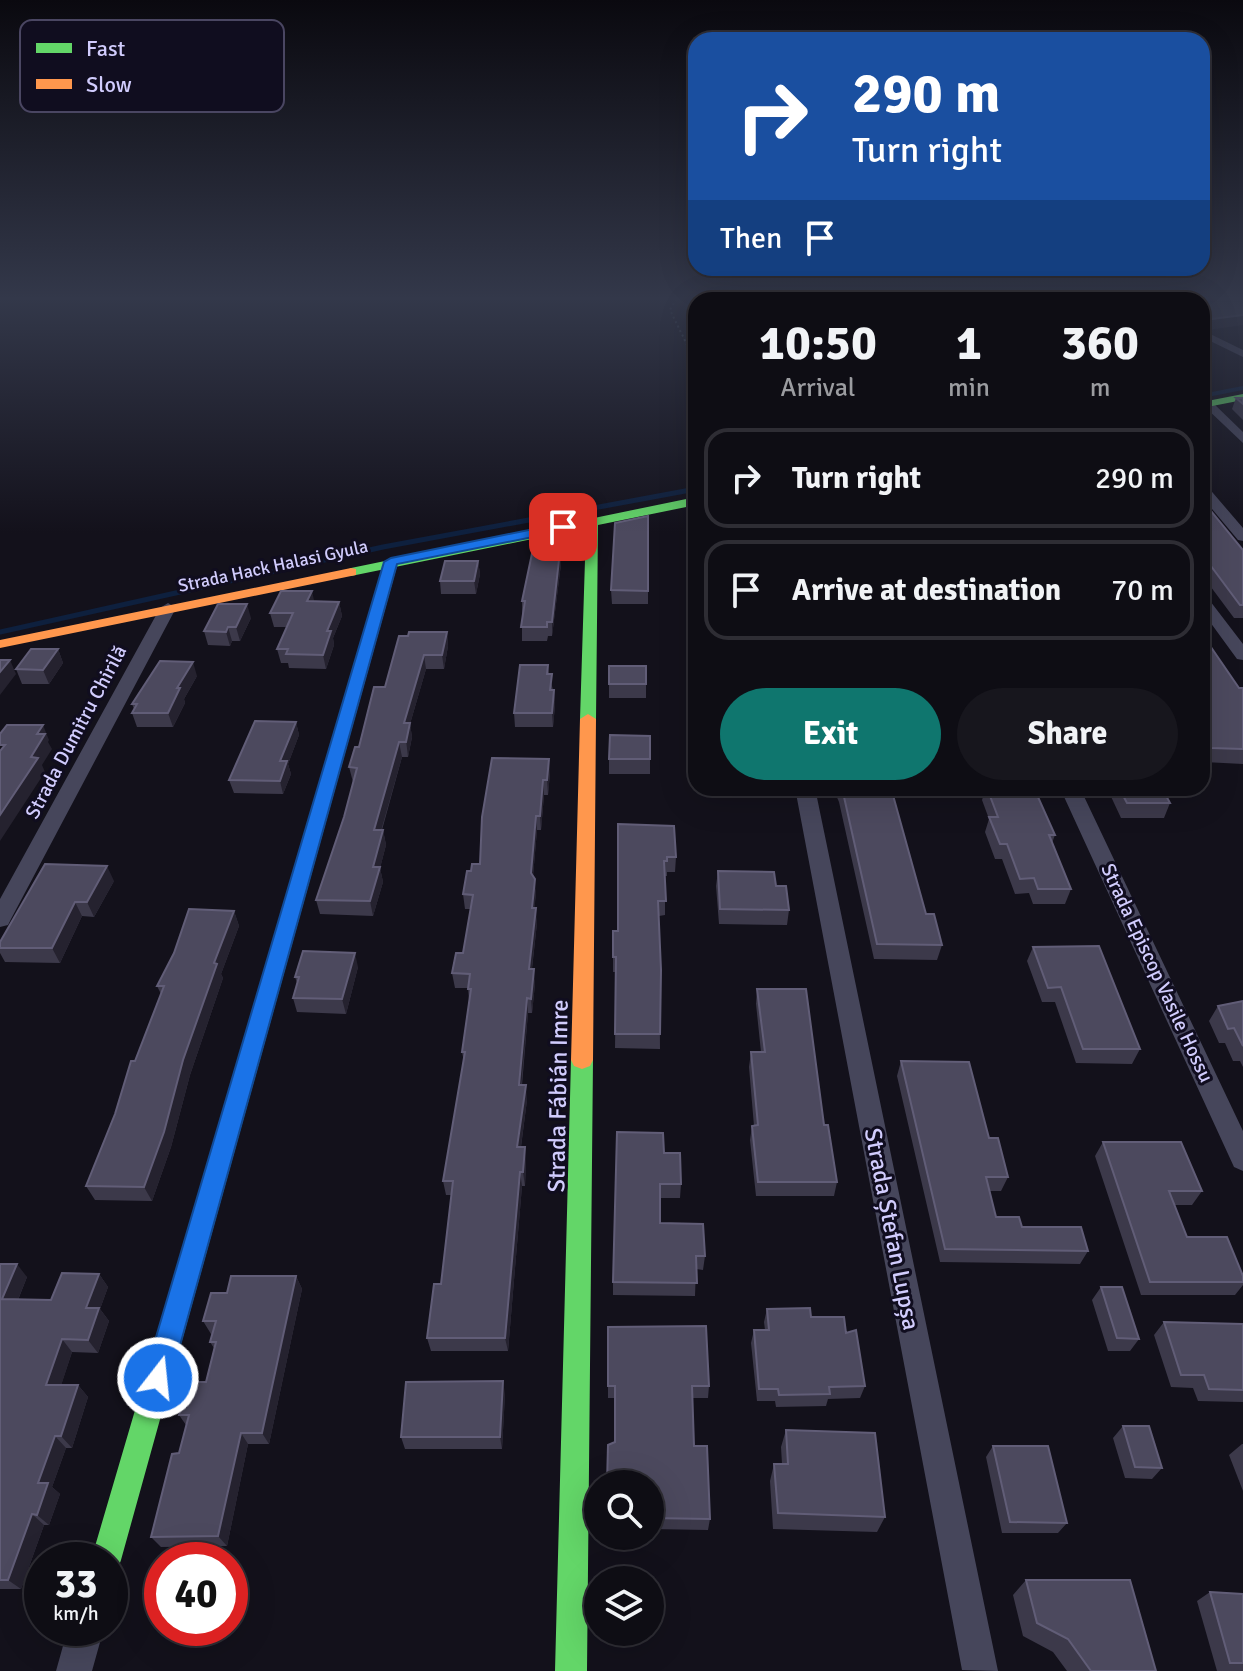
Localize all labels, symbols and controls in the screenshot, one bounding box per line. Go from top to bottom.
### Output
legend [20,20,284,112]
text: Fast [86,35,126,62]
text: 290 m [852,59,1000,128]
icon: right [720,64,824,168]
text: Slow [86,71,132,98]
text: Turn right [852,128,1002,173]
icon: arrive [798,216,842,260]
text: Then [720,220,782,257]
text: 10:50 [759,314,877,373]
text: 1 [956,314,982,373]
text: 360 [1061,314,1139,373]
text: Arrival [781,372,855,404]
text: min [948,372,990,404]
text: m [1090,372,1110,404]
icon: right [724,456,768,500]
text: Turn right [792,460,921,497]
text: 290 m [1095,460,1174,497]
pin [529,493,597,561]
icon: arrive [541,505,585,549]
street label: Strada Hack Halasi Gyula [176,535,370,597]
icon: arrive [724,568,768,612]
text: Arrive at destination [792,572,1061,609]
text: 70 m [1111,572,1174,609]
street label: Strada Dumitru Chirilă [20,641,132,823]
button: Exit [720,688,941,780]
button: Share [957,688,1178,780]
street label: Strada Episcop Vasile Hossu [1095,860,1219,1086]
street label: Strada Fábián Imre [541,999,575,1193]
street label: Strada Ștefan Lupșa [858,1125,926,1333]
position arrow [116,1336,200,1420]
map controls [584,1470,664,1646]
button: search [584,1470,664,1550]
speed limit sign: 40 [144,1542,248,1646]
text: 33 [54,1559,98,1609]
button: layers [584,1566,664,1646]
text: km/h [53,1601,99,1626]

